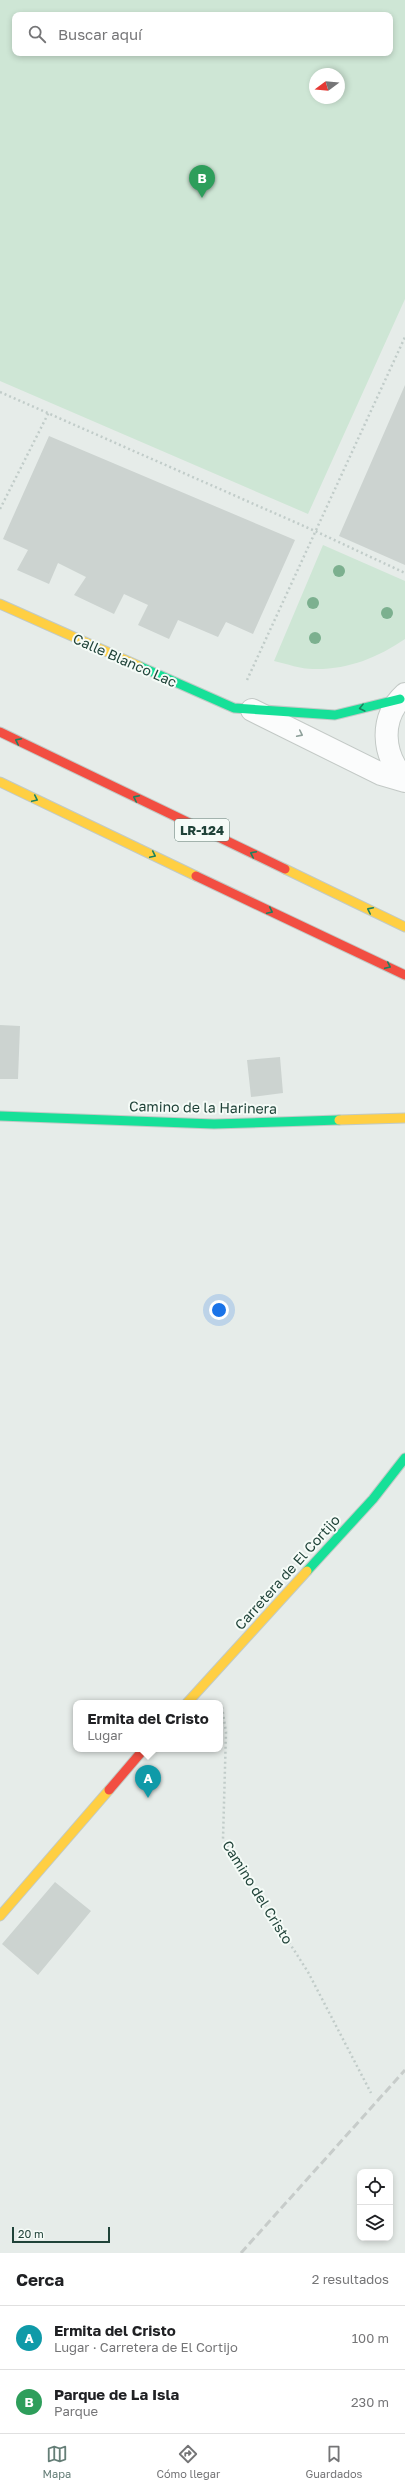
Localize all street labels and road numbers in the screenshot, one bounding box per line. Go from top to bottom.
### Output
street label: Calle Blanco Lac [71,630,180,691]
road number: LR-124 [175,819,229,841]
street label: Camino de la Harinera [129,1097,277,1117]
street label: Carretera de El Cortijo [231,1511,343,1633]
street label: Camino del Cristo [219,1837,297,1947]

